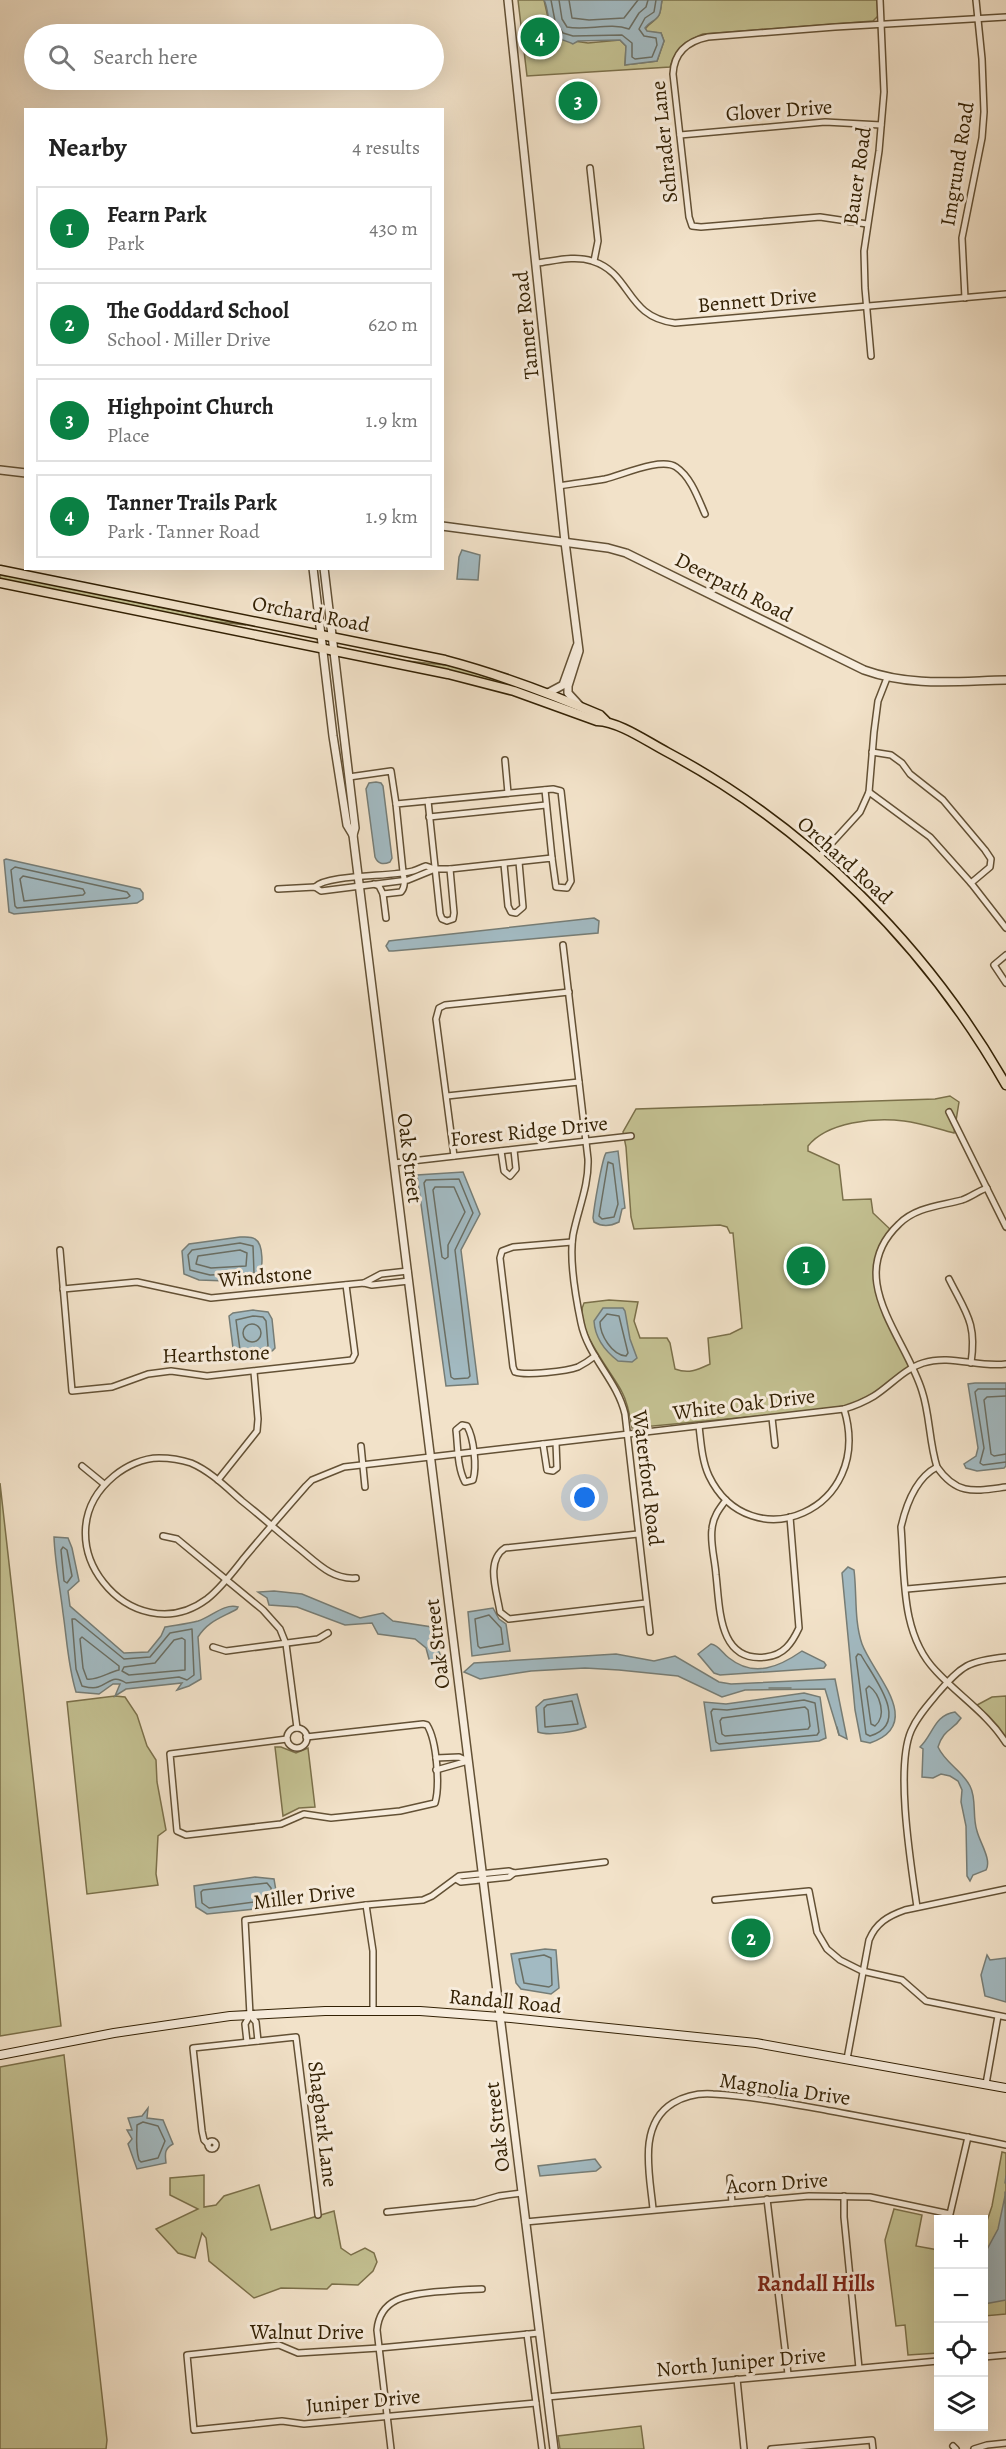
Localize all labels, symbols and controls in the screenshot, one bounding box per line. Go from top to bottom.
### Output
pin: 4 [520,15,560,60]
search box [24,24,444,90]
icon: search [45,41,78,74]
text: Search here [93,42,198,72]
pin: 3 [558,78,598,124]
street label: Schrader Lane [644,80,684,204]
street label: Glover Drive [725,92,833,128]
street label: Imgrund Road [933,99,981,228]
street label: Bauer Road [836,124,878,227]
text: Nearby [48,130,127,165]
text: 4 results [352,134,420,161]
text: Fearn Park [107,200,207,230]
text: 1 [66,215,73,242]
text: 430 m [369,215,418,242]
text: Park [107,230,145,257]
street label: Tanner Road [506,269,546,380]
street label: Bennett Drive [696,281,818,319]
text: The Goddard School [107,296,289,326]
text: 2 [65,311,74,338]
text: 620 m [368,311,418,338]
text: School · Miller Drive [107,326,271,353]
text: Highpoint Church [107,392,274,422]
text: 3 [65,407,74,434]
text: 1.9 km [365,407,418,434]
text: Place [107,422,149,449]
text: Tanner Trails Park [107,488,277,518]
text: 4 [65,503,74,530]
text: 1.9 km [365,503,418,530]
text: Park · Tanner Road [107,518,260,545]
street label: Deerpath Road [670,545,798,629]
street label: Orchard Road [250,589,373,639]
street label: Orchard Road [791,810,899,911]
street label: Forest Ridge Drive [449,1109,609,1153]
street label: Oak Street [391,1111,429,1205]
pin: 1 [786,1244,826,1288]
street label: Windstone [216,1258,313,1294]
street label: Hearthstone [162,1338,270,1370]
street label: White Oak Drive [670,1381,817,1427]
street label: Waterford Road [626,1408,670,1548]
your location [570,1483,599,1512]
street label: Oak Street [418,1597,456,1691]
street label: Miller Drive [251,1876,357,1916]
pin: 2 [732,1916,771,1960]
street label: Randall Road [448,1982,563,2020]
street label: Shagbark Lane [301,2059,345,2189]
street label: Magnolia Drive [718,2066,852,2112]
street label: Oak Street [478,2080,516,2174]
street label: Acorn Drive [724,2165,829,2201]
map controls [934,2215,988,2431]
button: + [934,2215,988,2269]
district label: Randall Hills [757,2269,875,2299]
button: − [934,2269,988,2323]
street label: Walnut Drive [249,2318,364,2346]
button: locate [934,2323,988,2377]
street label: North Juniper Drive [655,2341,827,2383]
button: layers [934,2377,988,2431]
street label: Juniper Drive [305,2382,421,2420]

